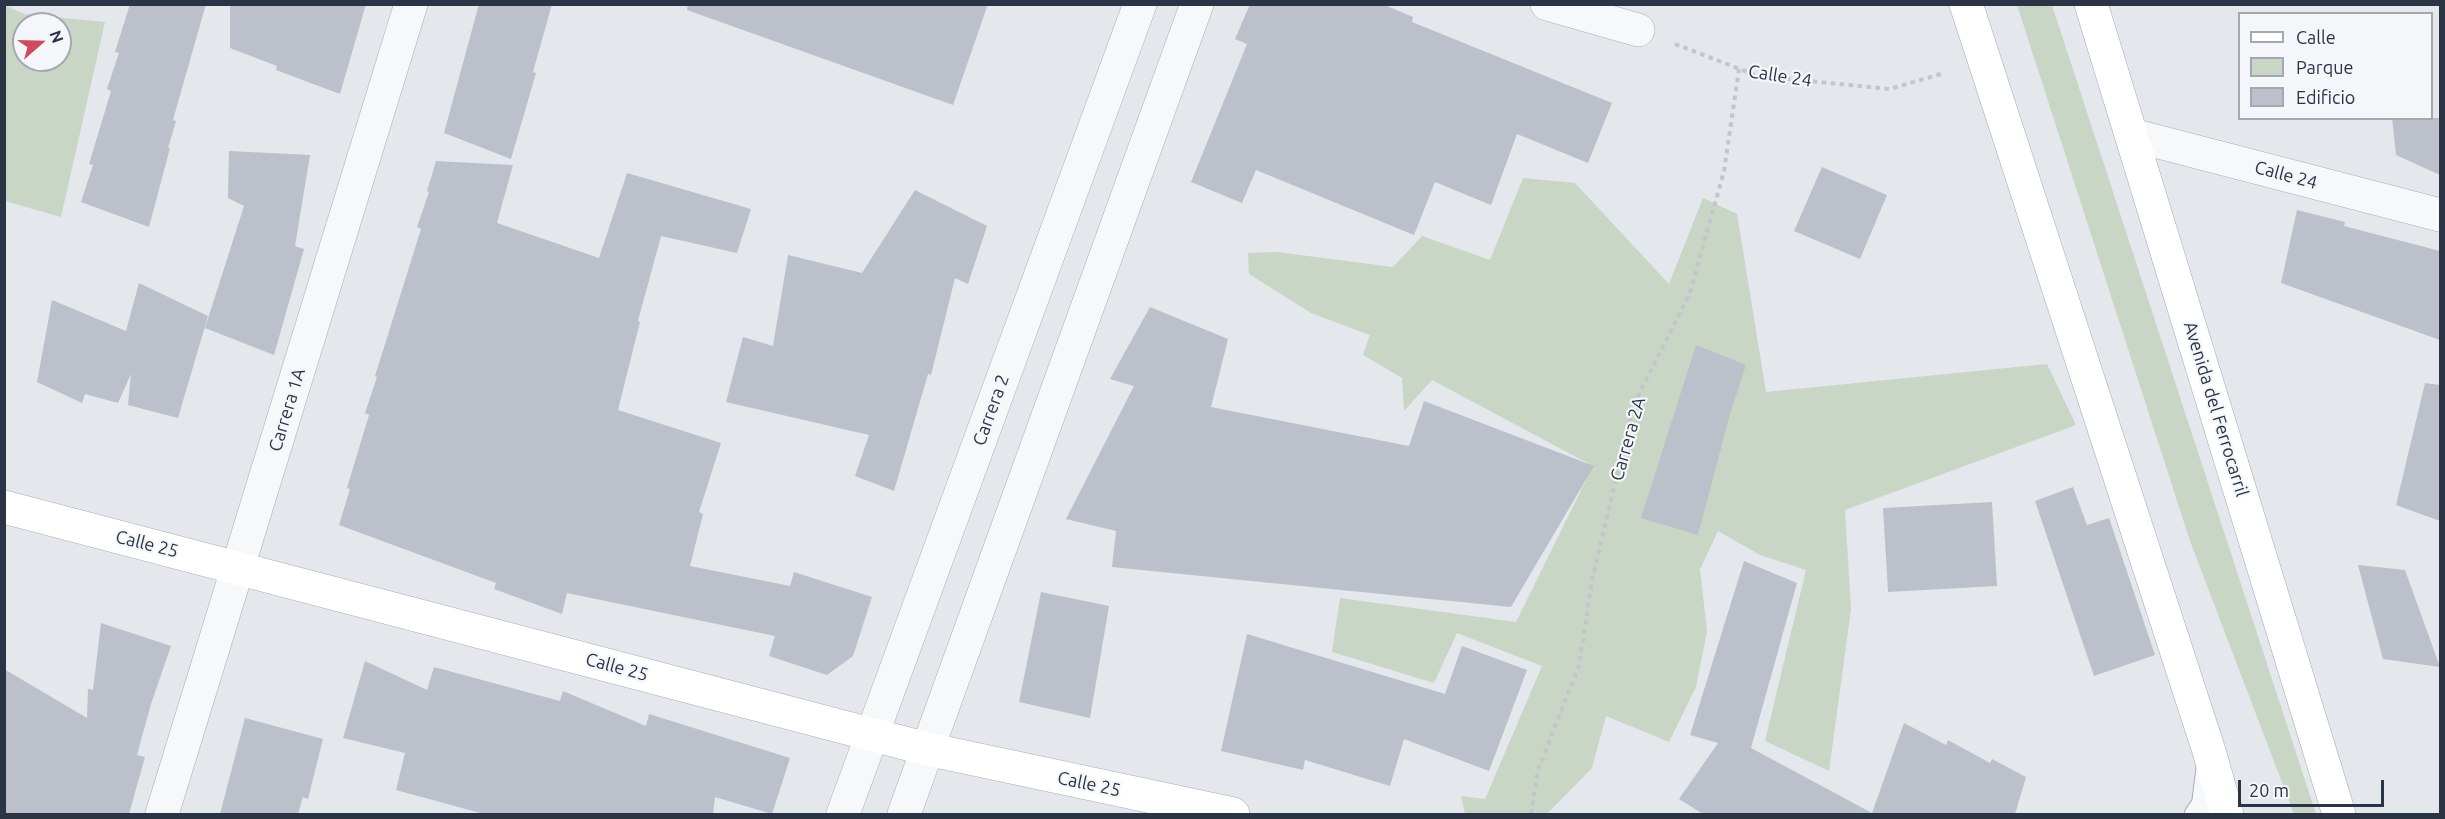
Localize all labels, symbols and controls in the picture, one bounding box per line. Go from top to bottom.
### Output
north arrow [12,12,72,72]
legend [2238,12,2433,120]
text: Calle [2296,27,2336,47]
text: N [47,28,68,45]
text: Parque [2296,57,2353,77]
street label: Calle 24 [1747,60,1813,92]
text: Edificio [2296,87,2355,107]
street label: Calle 24 [2252,156,2320,194]
street label: Avenida del Ferrocarril [2179,319,2253,499]
street label: Carrera 1A [264,366,310,454]
street label: Carrera 2 [968,371,1014,449]
street label: Carrera 2A [1606,395,1650,483]
street label: Calle 25 [113,526,181,562]
street label: Calle 25 [583,648,651,686]
street label: Calle 25 [1055,767,1123,801]
scale bar [2241,768,2386,806]
text: 20 m [2249,780,2289,800]

